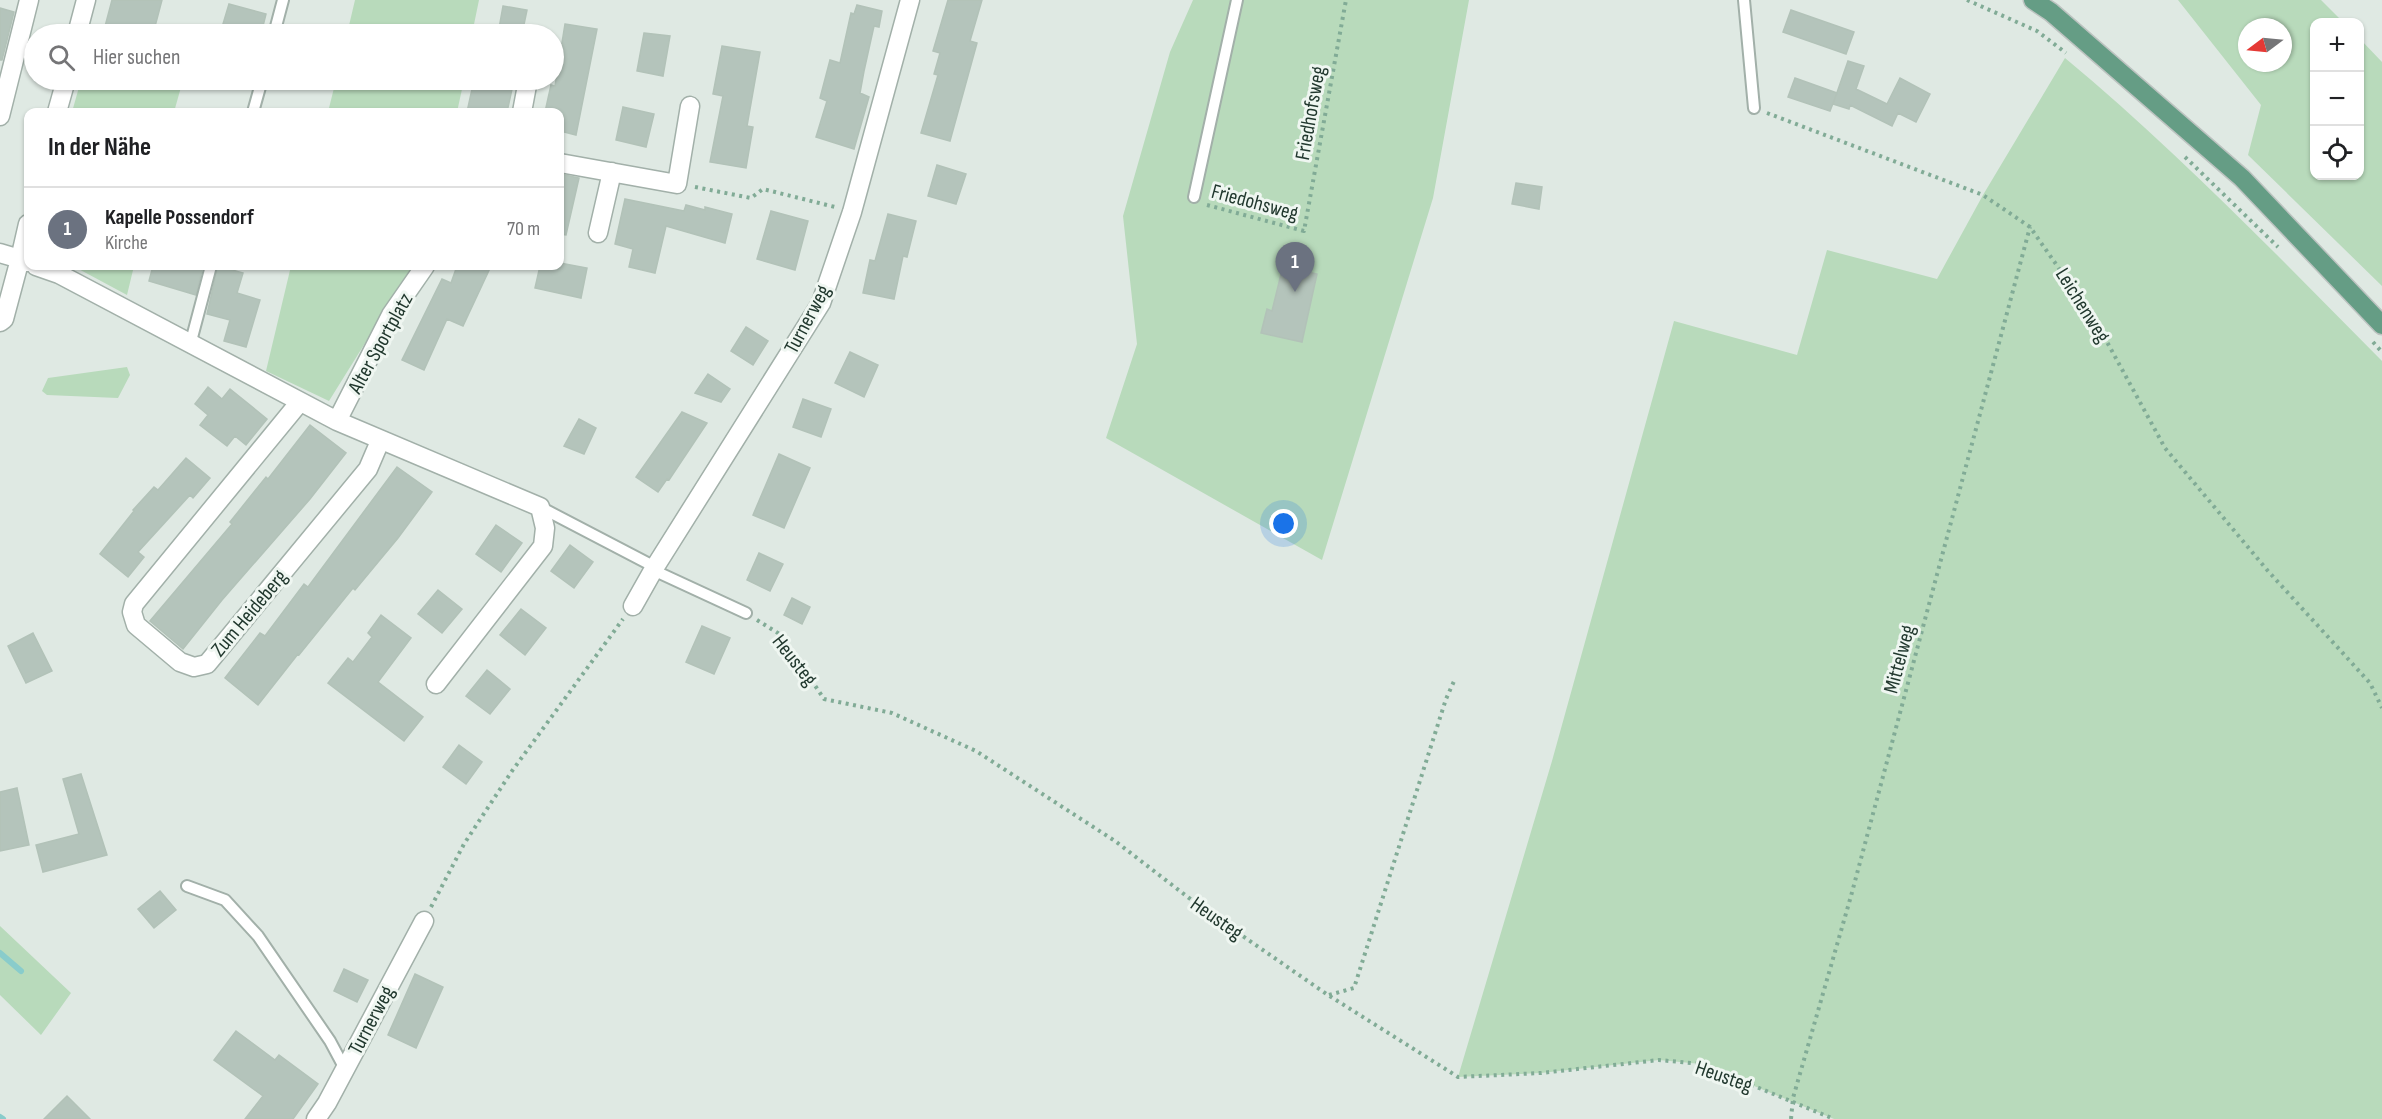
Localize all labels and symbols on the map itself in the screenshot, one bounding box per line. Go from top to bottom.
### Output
north arrow [2238,18,2292,72]
street label: Friedhofsweg [1290,64,1331,162]
street label: Friedohsweg [1209,179,1301,226]
pin: 1 [1276,242,1314,292]
street label: Leichenweg [2050,263,2115,347]
street label: Turnerweg [779,281,836,358]
street label: Alter Sportplatz [342,288,419,399]
your location [1269,509,1298,538]
street label: Zum Heideberg [206,565,293,662]
street label: Mittelweg [1878,622,1921,696]
street label: Heusteg [767,630,822,691]
street label: Heusteg [1186,891,1248,945]
street label: Turnerweg [343,982,400,1059]
street label: Heusteg [1692,1055,1756,1098]

